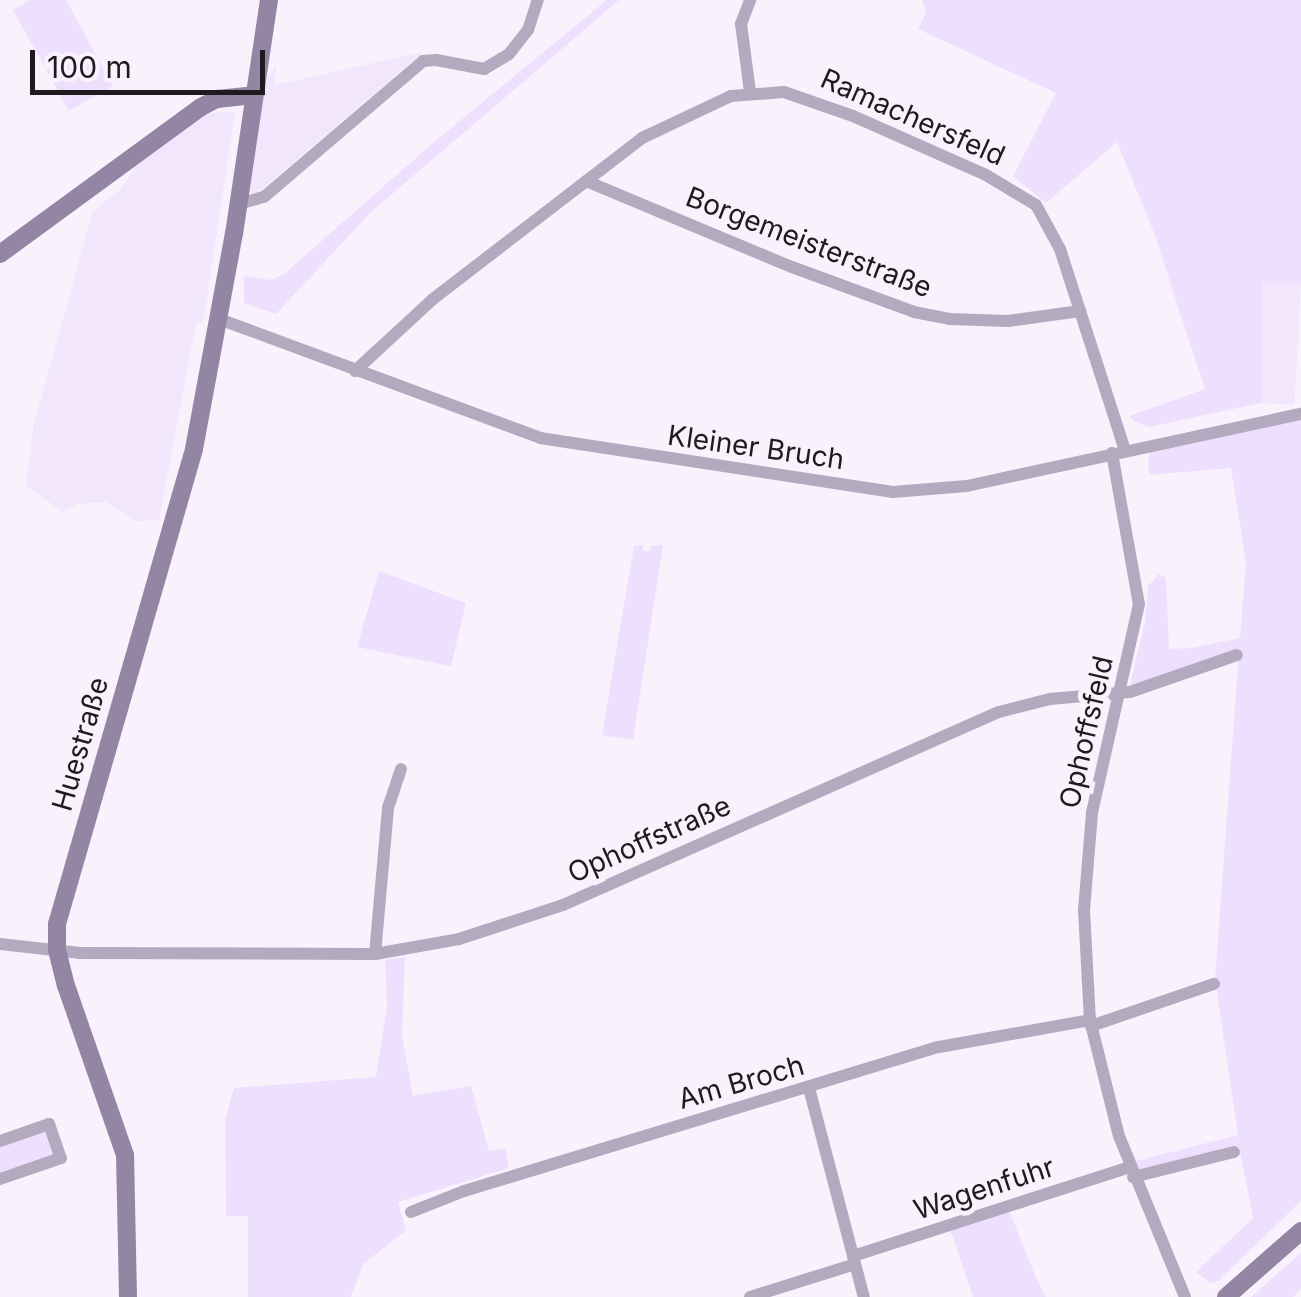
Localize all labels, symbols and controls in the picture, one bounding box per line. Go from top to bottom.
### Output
scale bar [35,30,270,92]
text: 100 m [47,49,132,85]
street label: Ramachersfeld [816,61,1010,173]
street label: Borgemeisterstraße [681,180,937,304]
street label: Kleiner Bruch [666,418,846,476]
street label: Ophoffsfeld [1052,652,1120,812]
street label: Huestraße [45,673,115,815]
street label: Ophoffstraße [562,788,736,890]
street label: Am Broch [674,1048,808,1116]
street label: Wagenfuhr [909,1149,1059,1227]

